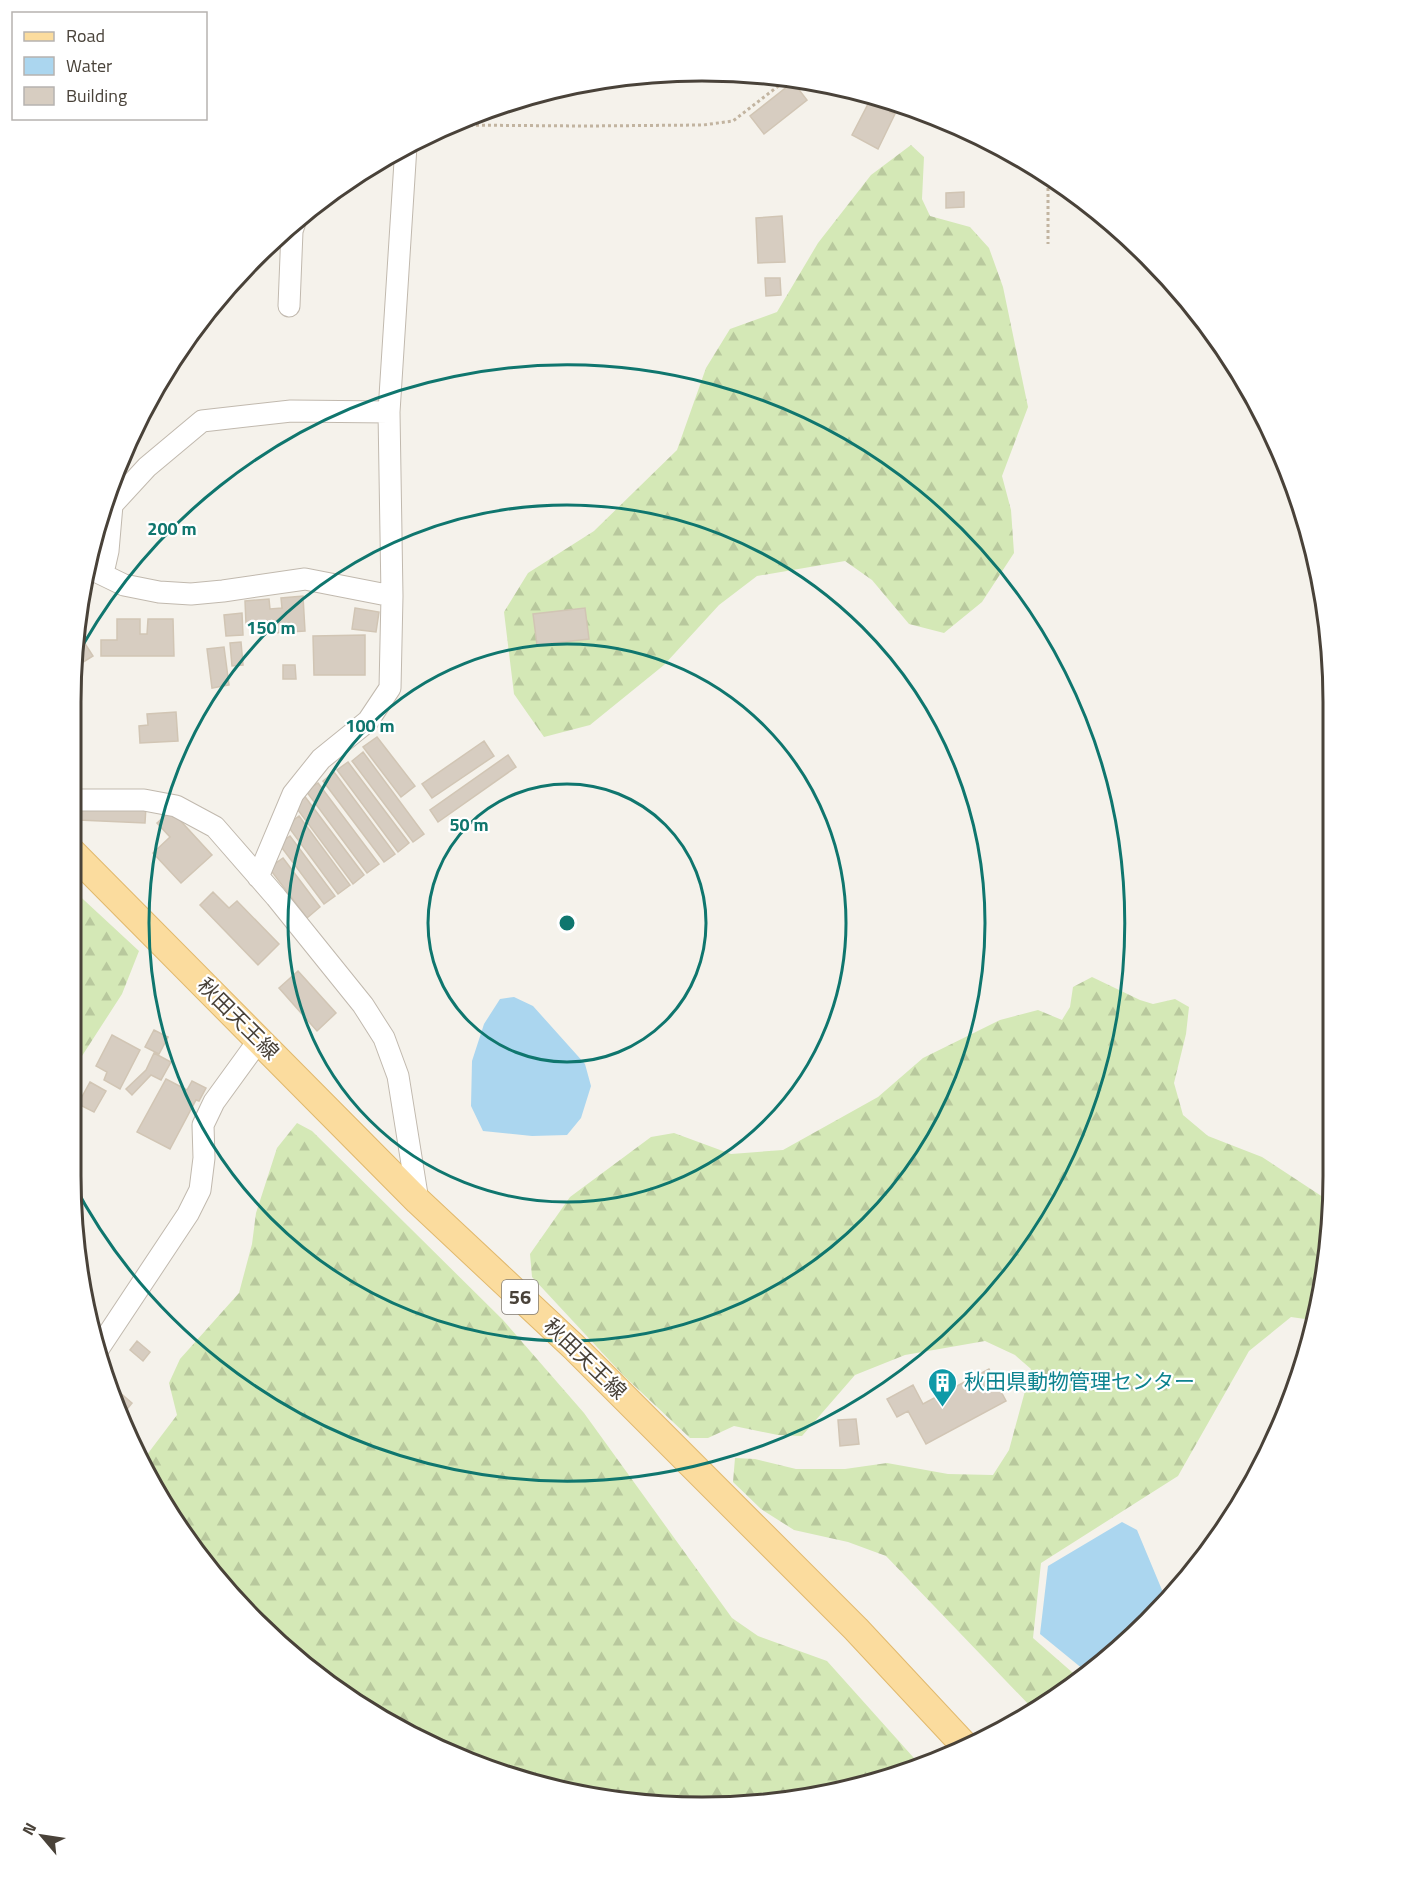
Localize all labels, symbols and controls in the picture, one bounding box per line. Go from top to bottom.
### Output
legend [12,12,207,120]
text: Road [66,22,105,49]
text: Water [66,52,112,79]
text: Building [66,82,127,109]
text: 200 m [147,515,197,542]
text: 150 m [246,614,296,641]
text: 100 m [345,712,395,739]
text: 50 m [449,811,489,838]
centre of rings [557,913,577,933]
street label: 秋田天王線 [190,970,287,1067]
road number: 56 [502,1280,538,1314]
street label: 秋田天王線 [537,1310,635,1406]
place label: 秋田県動物管理センター [964,1365,1195,1397]
building icon: 秋田県動物管理センター [927,1366,959,1408]
north arrow [12,1806,72,1866]
text: N [16,1818,42,1839]

